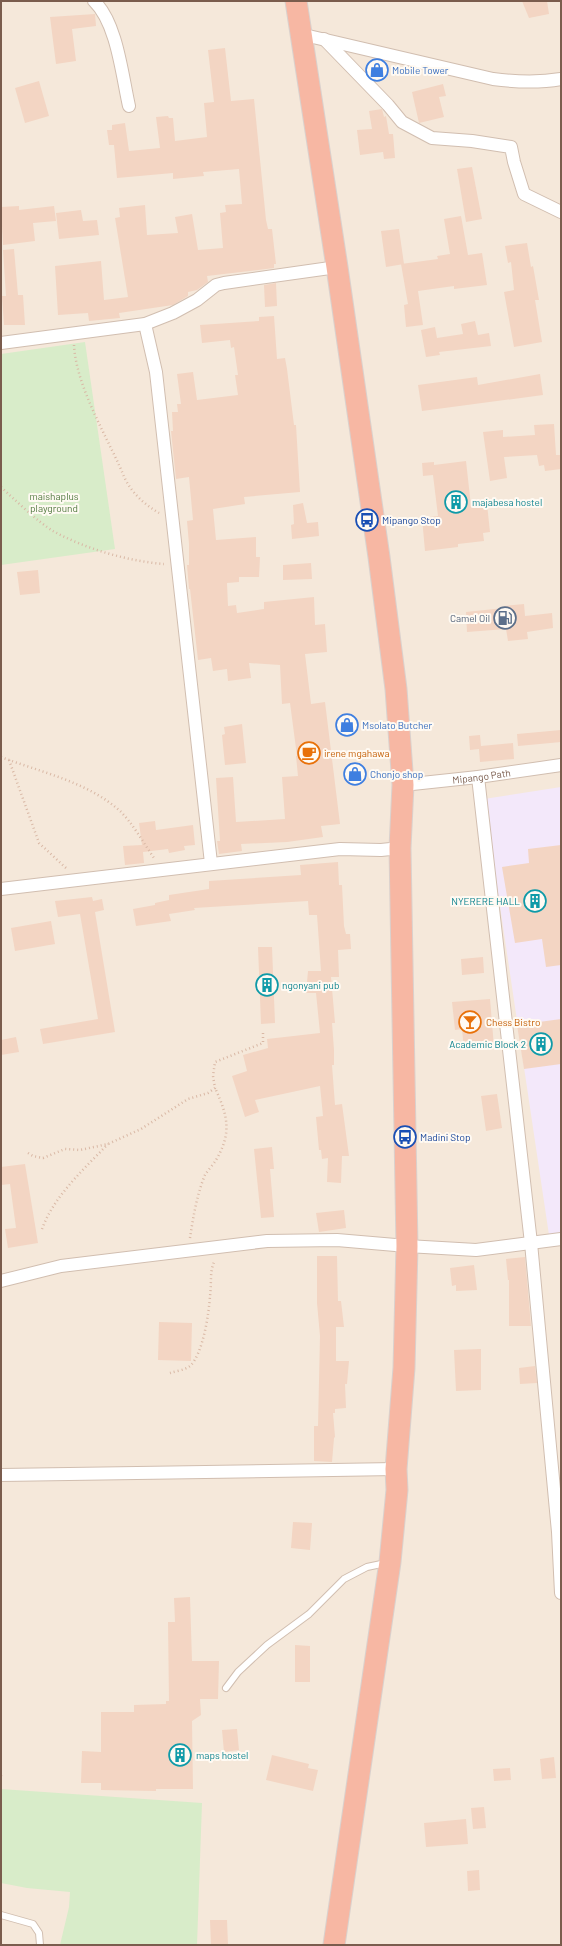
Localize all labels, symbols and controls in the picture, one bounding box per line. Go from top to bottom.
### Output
shop icon: Mobile Tower [364,57,390,83]
place label: Mobile Tower [392,64,449,76]
building icon: majabesa hostel [443,489,469,515]
park label: maishaplus playground [29,490,79,514]
place label: majabesa hostel [472,496,542,508]
bus stop icon: Mipango Stop [354,507,380,533]
place label: Mipango Stop [382,514,441,526]
fuel station icon: Camel Oil [492,605,518,631]
place label: Camel Oil [450,612,490,624]
shop icon: Msolato Butcher [334,712,360,738]
place label: Msolato Butcher [362,719,433,731]
cafe icon: irene mgahawa [296,740,322,766]
place label: irene mgahawa [324,747,390,759]
shop icon: Chonjo shop [342,761,368,787]
street label: Mipango Path [452,766,511,786]
place label: Chonjo shop [370,768,423,780]
building icon: NYERERE HALL [522,888,548,914]
place label: NYERERE HALL [451,895,520,907]
building icon: ngonyani pub [254,972,280,998]
place label: ngonyani pub [282,979,339,991]
bar icon: Chess Bistro [457,1009,483,1035]
place label: Chess Bistro [486,1016,540,1028]
building icon: Academic Block 2 [528,1031,554,1057]
place label: Academic Block 2 [449,1038,526,1050]
bus stop icon: Madini Stop [392,1124,418,1150]
place label: Madini Stop [420,1131,471,1143]
building icon: maps hostel [167,1742,193,1768]
place label: maps hostel [196,1749,248,1761]

